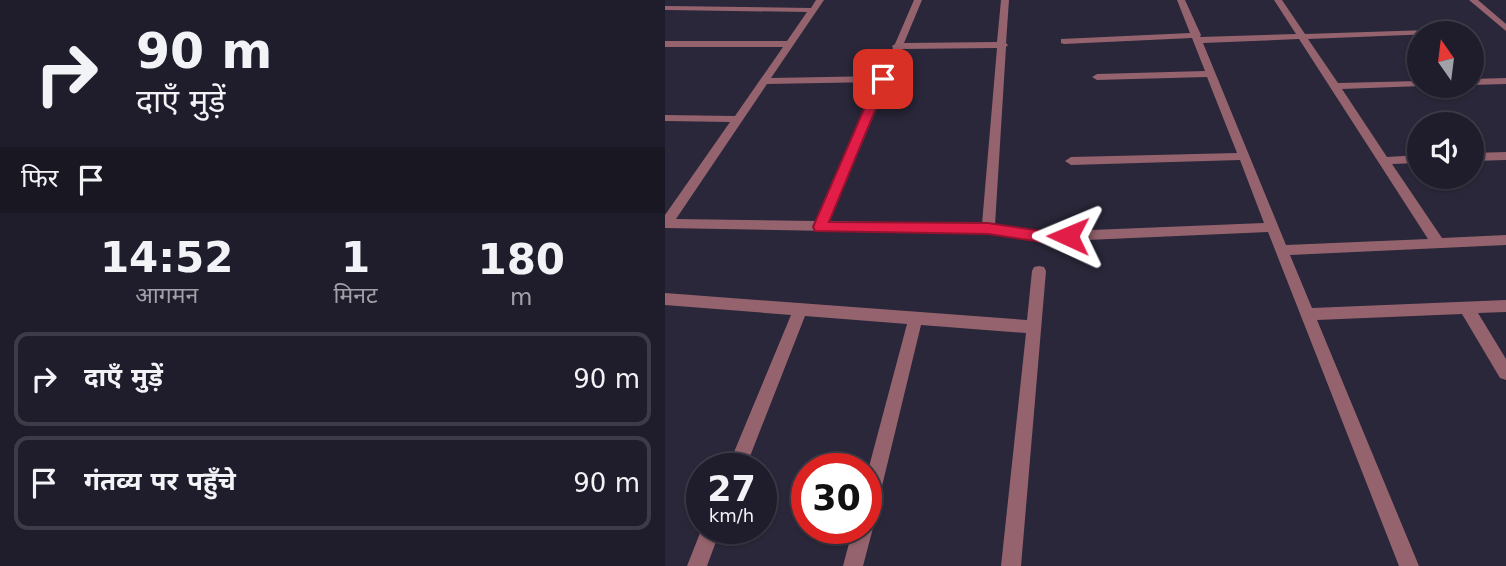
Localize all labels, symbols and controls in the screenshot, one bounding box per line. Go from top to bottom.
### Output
north arrow [1407,21,1484,98]
map controls [1407,21,1484,189]
text: 90 m [136,23,272,80]
icon: right [21,28,112,119]
pin [853,49,913,109]
icon: arrive [864,60,902,98]
text: दाएँ मुड़ें [136,82,225,120]
button: sound [1407,112,1484,189]
icon: arrive [72,161,110,199]
text: फिर [21,163,58,193]
position arrow [1031,199,1105,273]
text: 14:52 [100,233,234,282]
text: 1 [341,233,370,282]
text: 180 [477,235,565,284]
text: आगमन [135,282,198,308]
text: मिनट [333,282,378,308]
text: m [510,284,532,310]
icon: right [25,360,63,398]
text: दाएँ मुड़ें [84,362,163,392]
text: 90 m [573,364,640,394]
speed limit sign: 30 [791,453,882,544]
icon: arrive [25,464,63,502]
text: गंतव्य पर पहुँचे [84,466,236,496]
text: 90 m [573,468,640,498]
text: 27 [707,469,756,509]
text: km/h [709,505,754,526]

